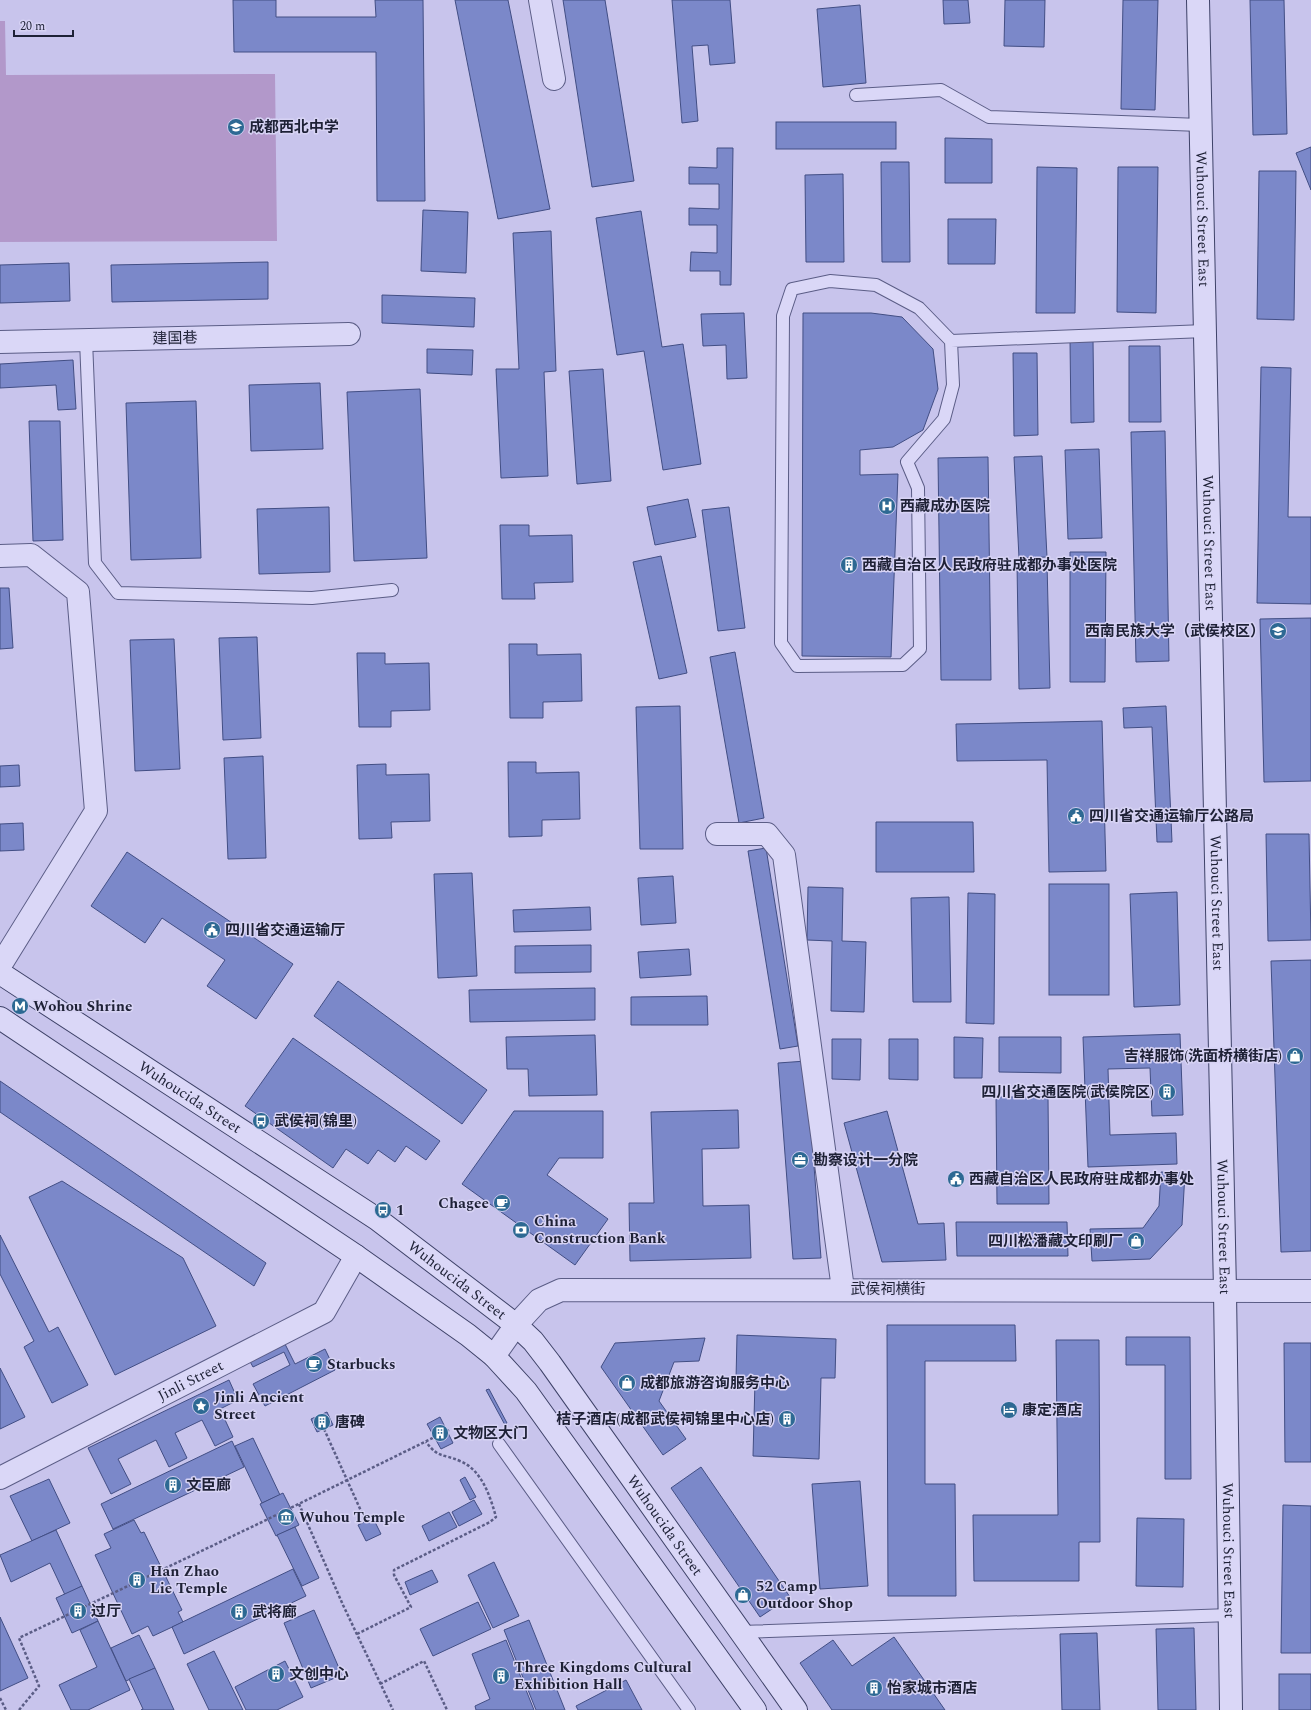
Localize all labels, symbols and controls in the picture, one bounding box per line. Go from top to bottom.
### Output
scale bar [14,12,73,38]
text: 20 m [20,17,45,36]
place label: 成都西北中学 [249,116,339,139]
school or university icon: 成都西北中学 [226,117,246,137]
street label: Wuhouci Street East [1189,151,1215,287]
street label: 建国巷 [152,327,198,350]
street label: Wuhouci Street East [1196,475,1222,611]
place label: 西藏成办医院 [900,495,990,518]
hospital icon: 西藏成办医院 [877,496,897,516]
place label: 西藏自治区人民政府驻成都办事处医院 [862,554,1117,577]
building icon: 西藏自治区人民政府驻成都办事处医院 [839,555,859,575]
place label: 西南民族大学（武侯校区） [1085,620,1265,643]
school or university icon: 西南民族大学（武侯校区） [1268,621,1288,641]
place label: 四川省交通运输厅公路局 [1089,805,1254,828]
public building icon: 四川省交通运输厅公路局 [1066,806,1086,826]
street label: Wuhouci Street East [1203,835,1229,971]
place label: 四川省交通运输厅 [225,919,345,942]
public building icon: 四川省交通运输厅 [202,920,222,940]
place label: Wohou Shrine [33,995,132,1018]
metro station icon: Wohou Shrine [10,996,30,1016]
place label: 吉祥服饰(洗面桥横街店) [1124,1045,1282,1068]
shop icon: 吉祥服饰(洗面桥横街店) [1285,1046,1305,1066]
street label: Wuhoucida Street [134,1055,246,1140]
place label: 四川省交通医院(武侯院区) [981,1081,1154,1104]
building icon: 四川省交通医院(武侯院区) [1157,1082,1177,1102]
place label: 武侯祠(锦里) [274,1110,357,1133]
bus stop icon: 武侯祠(锦里) [251,1111,271,1131]
place label: 勘察设计一分院 [813,1149,918,1172]
office icon: 勘察设计一分院 [790,1150,810,1170]
street label: Wuhouci Street East [1210,1159,1236,1295]
place label: 西藏自治区人民政府驻成都办事处 [969,1168,1194,1191]
public building icon: 西藏自治区人民政府驻成都办事处 [946,1169,966,1189]
place label: Chagee [438,1192,489,1215]
cafe icon: Chagee [492,1193,512,1213]
place label: 1 [396,1199,404,1222]
bus stop icon: 1 [373,1200,393,1220]
place label: China Construction Bank [534,1210,666,1250]
bank icon: China Construction Bank [511,1220,531,1240]
place label: 四川松潘藏文印刷厂 [988,1230,1123,1253]
shop icon: 四川松潘藏文印刷厂 [1126,1231,1146,1251]
street label: Wuhoucida Street [403,1235,511,1326]
street label: 武侯祠横街 [850,1278,926,1301]
place label: Starbucks [327,1353,396,1376]
street label: Jinli Street [154,1354,228,1407]
cafe icon: Starbucks [304,1354,324,1374]
place label: 成都旅游咨询服务中心 [640,1372,790,1395]
shop icon: 成都旅游咨询服务中心 [617,1373,637,1393]
place label: Jinli Ancient Street [214,1386,304,1426]
place icon: Jinli Ancient Street [191,1396,211,1416]
place label: 康定酒店 [1022,1399,1082,1422]
hotel icon: 康定酒店 [999,1400,1019,1420]
place label: 桔子酒店(成都武侯祠锦里中心店) [556,1408,774,1431]
building icon: 桔子酒店(成都武侯祠锦里中心店) [777,1409,797,1429]
place label: 唐碑 [335,1411,365,1434]
building icon: 唐碑 [312,1412,332,1432]
place label: 文物区大门 [453,1422,528,1445]
building icon: 文物区大门 [430,1423,450,1443]
street label: Wuhoucida Street [621,1470,708,1581]
place label: 文臣廊 [186,1474,231,1497]
building icon: 文臣廊 [163,1475,183,1495]
street label: Wuhouci Street East [1216,1483,1241,1619]
place label: Wuhou Temple [299,1506,405,1529]
museum icon: Wuhou Temple [276,1507,296,1527]
place label: Han Zhao Lie Temple [150,1560,228,1600]
building icon: Han Zhao Lie Temple [127,1570,147,1590]
place label: 52 Camp Outdoor Shop [756,1575,853,1615]
shop icon: 52 Camp Outdoor Shop [733,1585,753,1605]
place label: 过厅 [91,1600,121,1623]
building icon: 过厅 [68,1601,88,1621]
place label: 武将廊 [252,1601,297,1624]
building icon: 武将廊 [229,1602,249,1622]
place label: Three Kingdoms Cultural Exhibition Hall [514,1656,692,1696]
place label: 文创中心 [289,1663,349,1686]
building icon: 文创中心 [266,1664,286,1684]
building icon: Three Kingdoms Cultural Exhibition Hall [491,1666,511,1686]
place label: 怡家城市酒店 [887,1677,977,1700]
building icon: 怡家城市酒店 [864,1678,884,1698]

